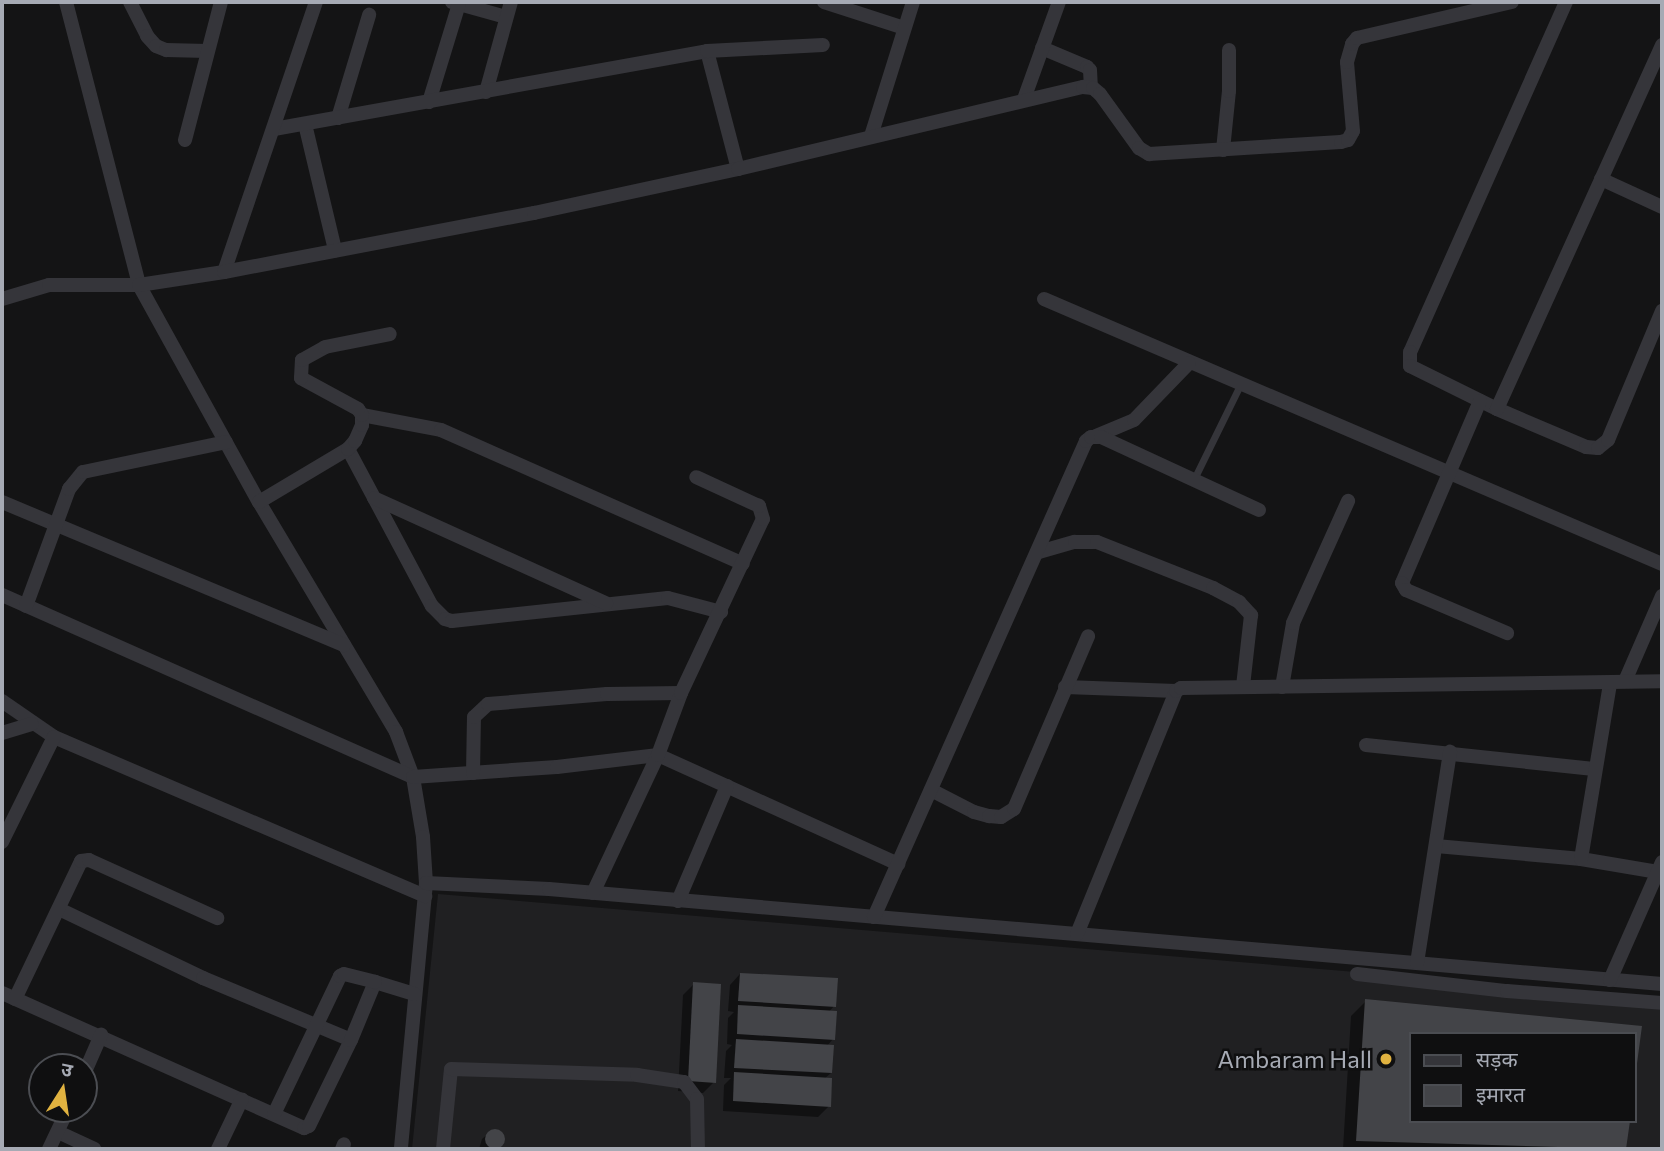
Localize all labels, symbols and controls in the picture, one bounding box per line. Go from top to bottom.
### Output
legend [1408,1032,1636,1123]
place label: Ambaram Hall [1218,1045,1372,1073]
text: सड़क [1476,1046,1518,1071]
marker: Ambaram Hall [1378,1051,1394,1067]
north arrow [28,1053,98,1123]
text: उ [59,1057,75,1081]
text: इमारत [1476,1081,1525,1106]

